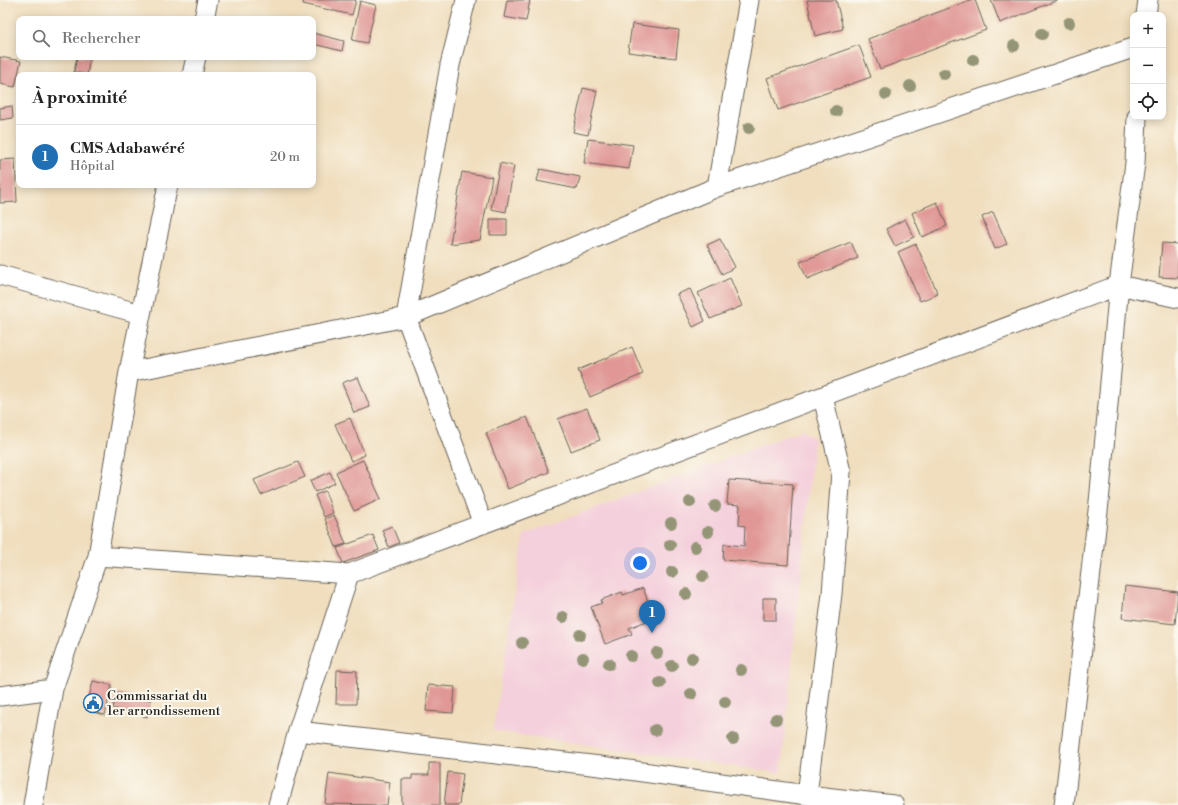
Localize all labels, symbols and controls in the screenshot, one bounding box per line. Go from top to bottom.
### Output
map controls [1130,12,1166,120]
button: + [1130,12,1166,48]
search box [16,16,316,60]
icon: search [30,27,52,49]
text: Rechercher [62,29,141,48]
button: − [1130,48,1166,84]
button: locate [1130,84,1166,120]
text: À proximité [32,87,127,109]
text: CMS Adabawéré [70,139,185,158]
text: 1 [42,149,48,165]
text: 20 m [270,149,300,165]
text: Hôpital [70,158,115,174]
your location [630,553,650,573]
pin: 1 [639,600,665,633]
place label: Commissariat du 1er arrondissement [107,688,221,719]
public building icon: Commissariat du 1er arrondissement [82,692,104,714]

